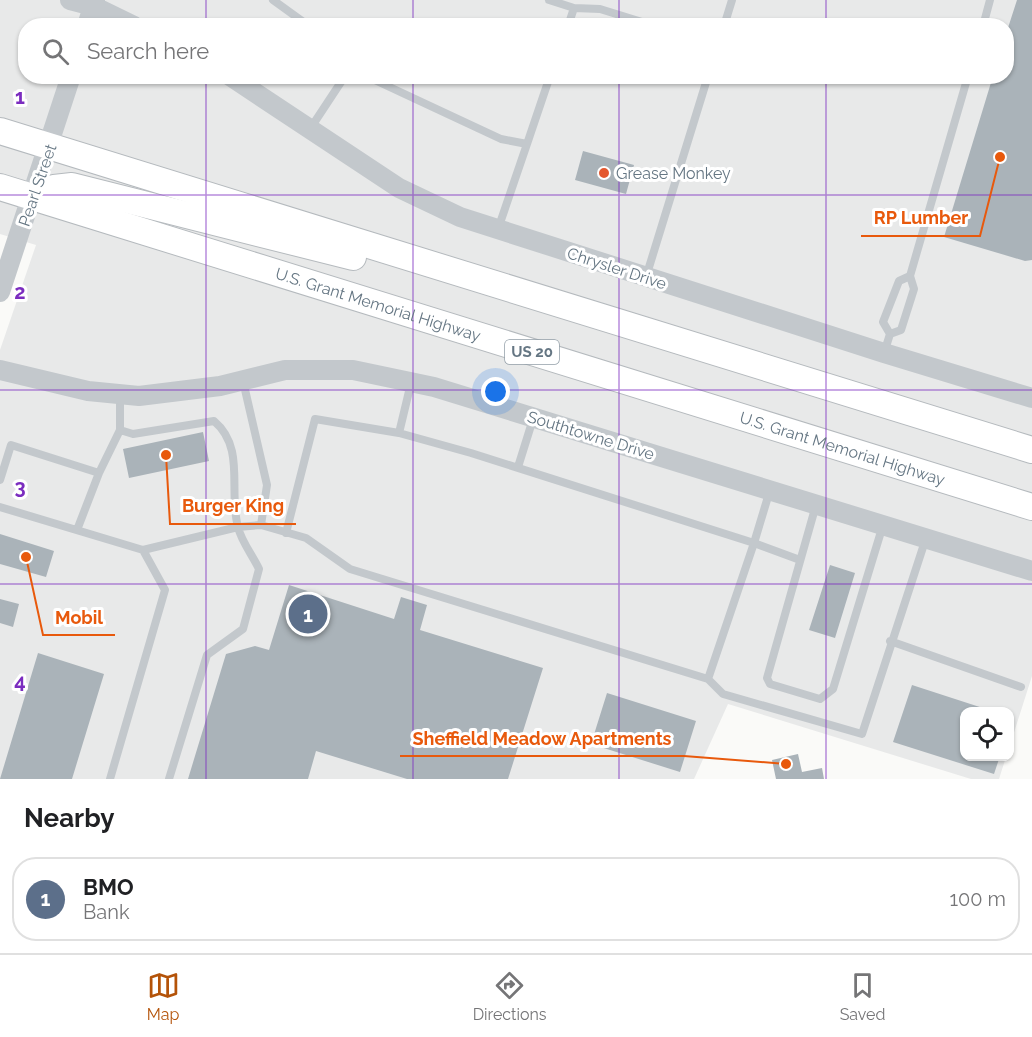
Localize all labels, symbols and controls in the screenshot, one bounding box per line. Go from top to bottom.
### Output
search box [18,18,1014,84]
icon: search [39,35,72,68]
text: Search here [87,38,209,64]
text: 1 [15,85,25,109]
street label: Pearl Street [15,141,61,229]
place label: Grease Monkey [616,164,731,183]
marker: Grease Monkey [597,166,611,180]
callout: RP Lumber [861,200,980,236]
text: RP Lumber [874,207,968,228]
street label: Chrysler Drive [565,243,669,293]
street label: U.S. Grant Memorial Highway [273,264,483,346]
text: 2 [14,280,26,304]
road number: US 20 [505,340,559,364]
your location [481,377,510,406]
street label: Southtowne Drive [525,407,657,464]
street label: U.S. Grant Memorial Highway [737,408,948,490]
text: 3 [14,475,26,499]
callout: Burger King [170,488,296,524]
text: Burger King [182,495,284,516]
pin: 1 [288,592,328,636]
callout: Mobil [43,599,115,635]
text: Mobil [55,607,103,628]
text: 4 [14,669,26,693]
map controls [960,707,1014,761]
button: locate [960,707,1014,761]
callout: Sheffield Meadow Apartments [400,720,684,756]
text: Sheffield Meadow Apartments [413,728,672,749]
text: Nearby [24,803,114,833]
text: BMO [83,874,134,900]
text: 1 [41,887,50,911]
text: 100 m [949,887,1006,911]
text: Bank [83,900,129,924]
tab: Map [147,969,180,1024]
tab: Directions [473,969,547,1024]
tab: Saved [840,969,885,1024]

